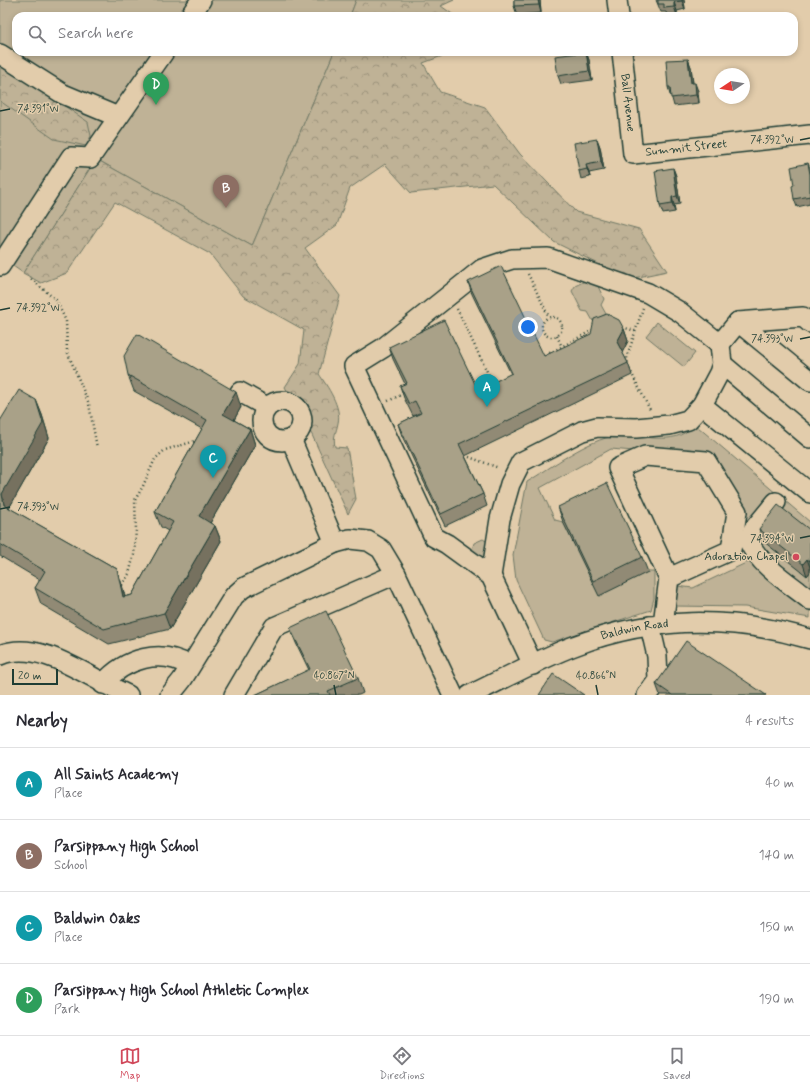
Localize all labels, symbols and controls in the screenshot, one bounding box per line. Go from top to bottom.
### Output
search box [12,12,798,56]
icon: search [26,23,48,45]
text: Search here [58,24,134,44]
north arrow [714,68,750,104]
pin: D [143,72,169,105]
street label: Ball Avenue [616,73,639,133]
text: 74.391°W [17,102,59,116]
text: 74.392°W [750,133,794,147]
street label: Summit Street [645,136,728,161]
pin: B [213,175,239,208]
text: 74.392°W [16,301,60,315]
your location [518,317,538,337]
text: 74.393°W [751,332,793,346]
pin: A [474,374,500,407]
pin: C [200,445,226,478]
text: 74.393°W [17,500,59,514]
text: 74.394°W [750,532,794,546]
place label: Adoration Chapel [704,549,788,565]
marker: Adoration Chapel [791,552,801,562]
street label: Baldwin Road [599,616,669,644]
scale bar [12,667,58,686]
text: 20 m [18,669,41,683]
text: 40.867°N [314,669,355,683]
text: 40.866°N [576,669,616,683]
text: Nearby [16,710,68,732]
text: 4 results [745,713,794,730]
text: All Saints Academy [54,765,179,785]
text: A [25,775,33,792]
text: 40 m [765,775,794,792]
text: Place [54,785,83,802]
text: Parsippany High School [54,837,199,857]
text: B [25,847,33,864]
text: 140 m [759,847,794,864]
text: School [54,857,88,874]
text: Baldwin Oaks [54,909,140,929]
text: C [24,919,34,936]
text: 150 m [760,919,794,936]
text: Place [54,929,83,946]
text: Parsippany High School Athletic Complex [54,981,309,1001]
text: D [25,991,33,1008]
text: 190 m [759,991,794,1008]
text: Park [54,1001,80,1018]
tab: Map [119,1045,141,1083]
tab: Directions [379,1045,425,1083]
tab: Saved [663,1045,691,1083]

